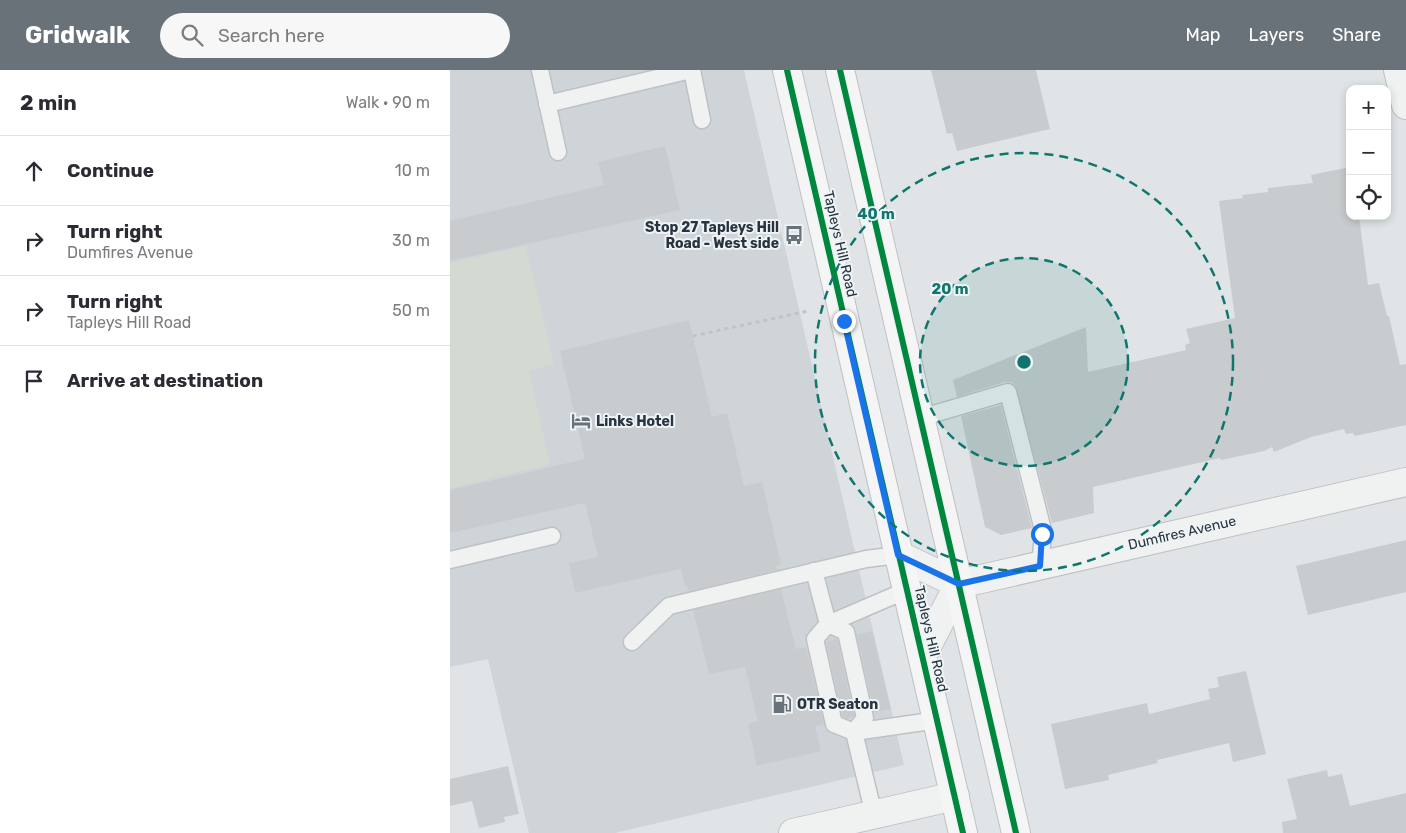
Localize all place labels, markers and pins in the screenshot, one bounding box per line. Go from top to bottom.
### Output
place label: Stop 27 Tapleys Hill Road - West side [645,219,779,252]
bus stop icon: Stop 27 Tapleys Hill Road - West side [783,224,805,246]
centre of rings [1015,353,1033,371]
hotel icon: Links Hotel [570,410,592,432]
place label: Links Hotel [596,413,674,430]
fuel station icon: OTR Seaton [771,693,793,715]
place label: OTR Seaton [797,696,878,713]

